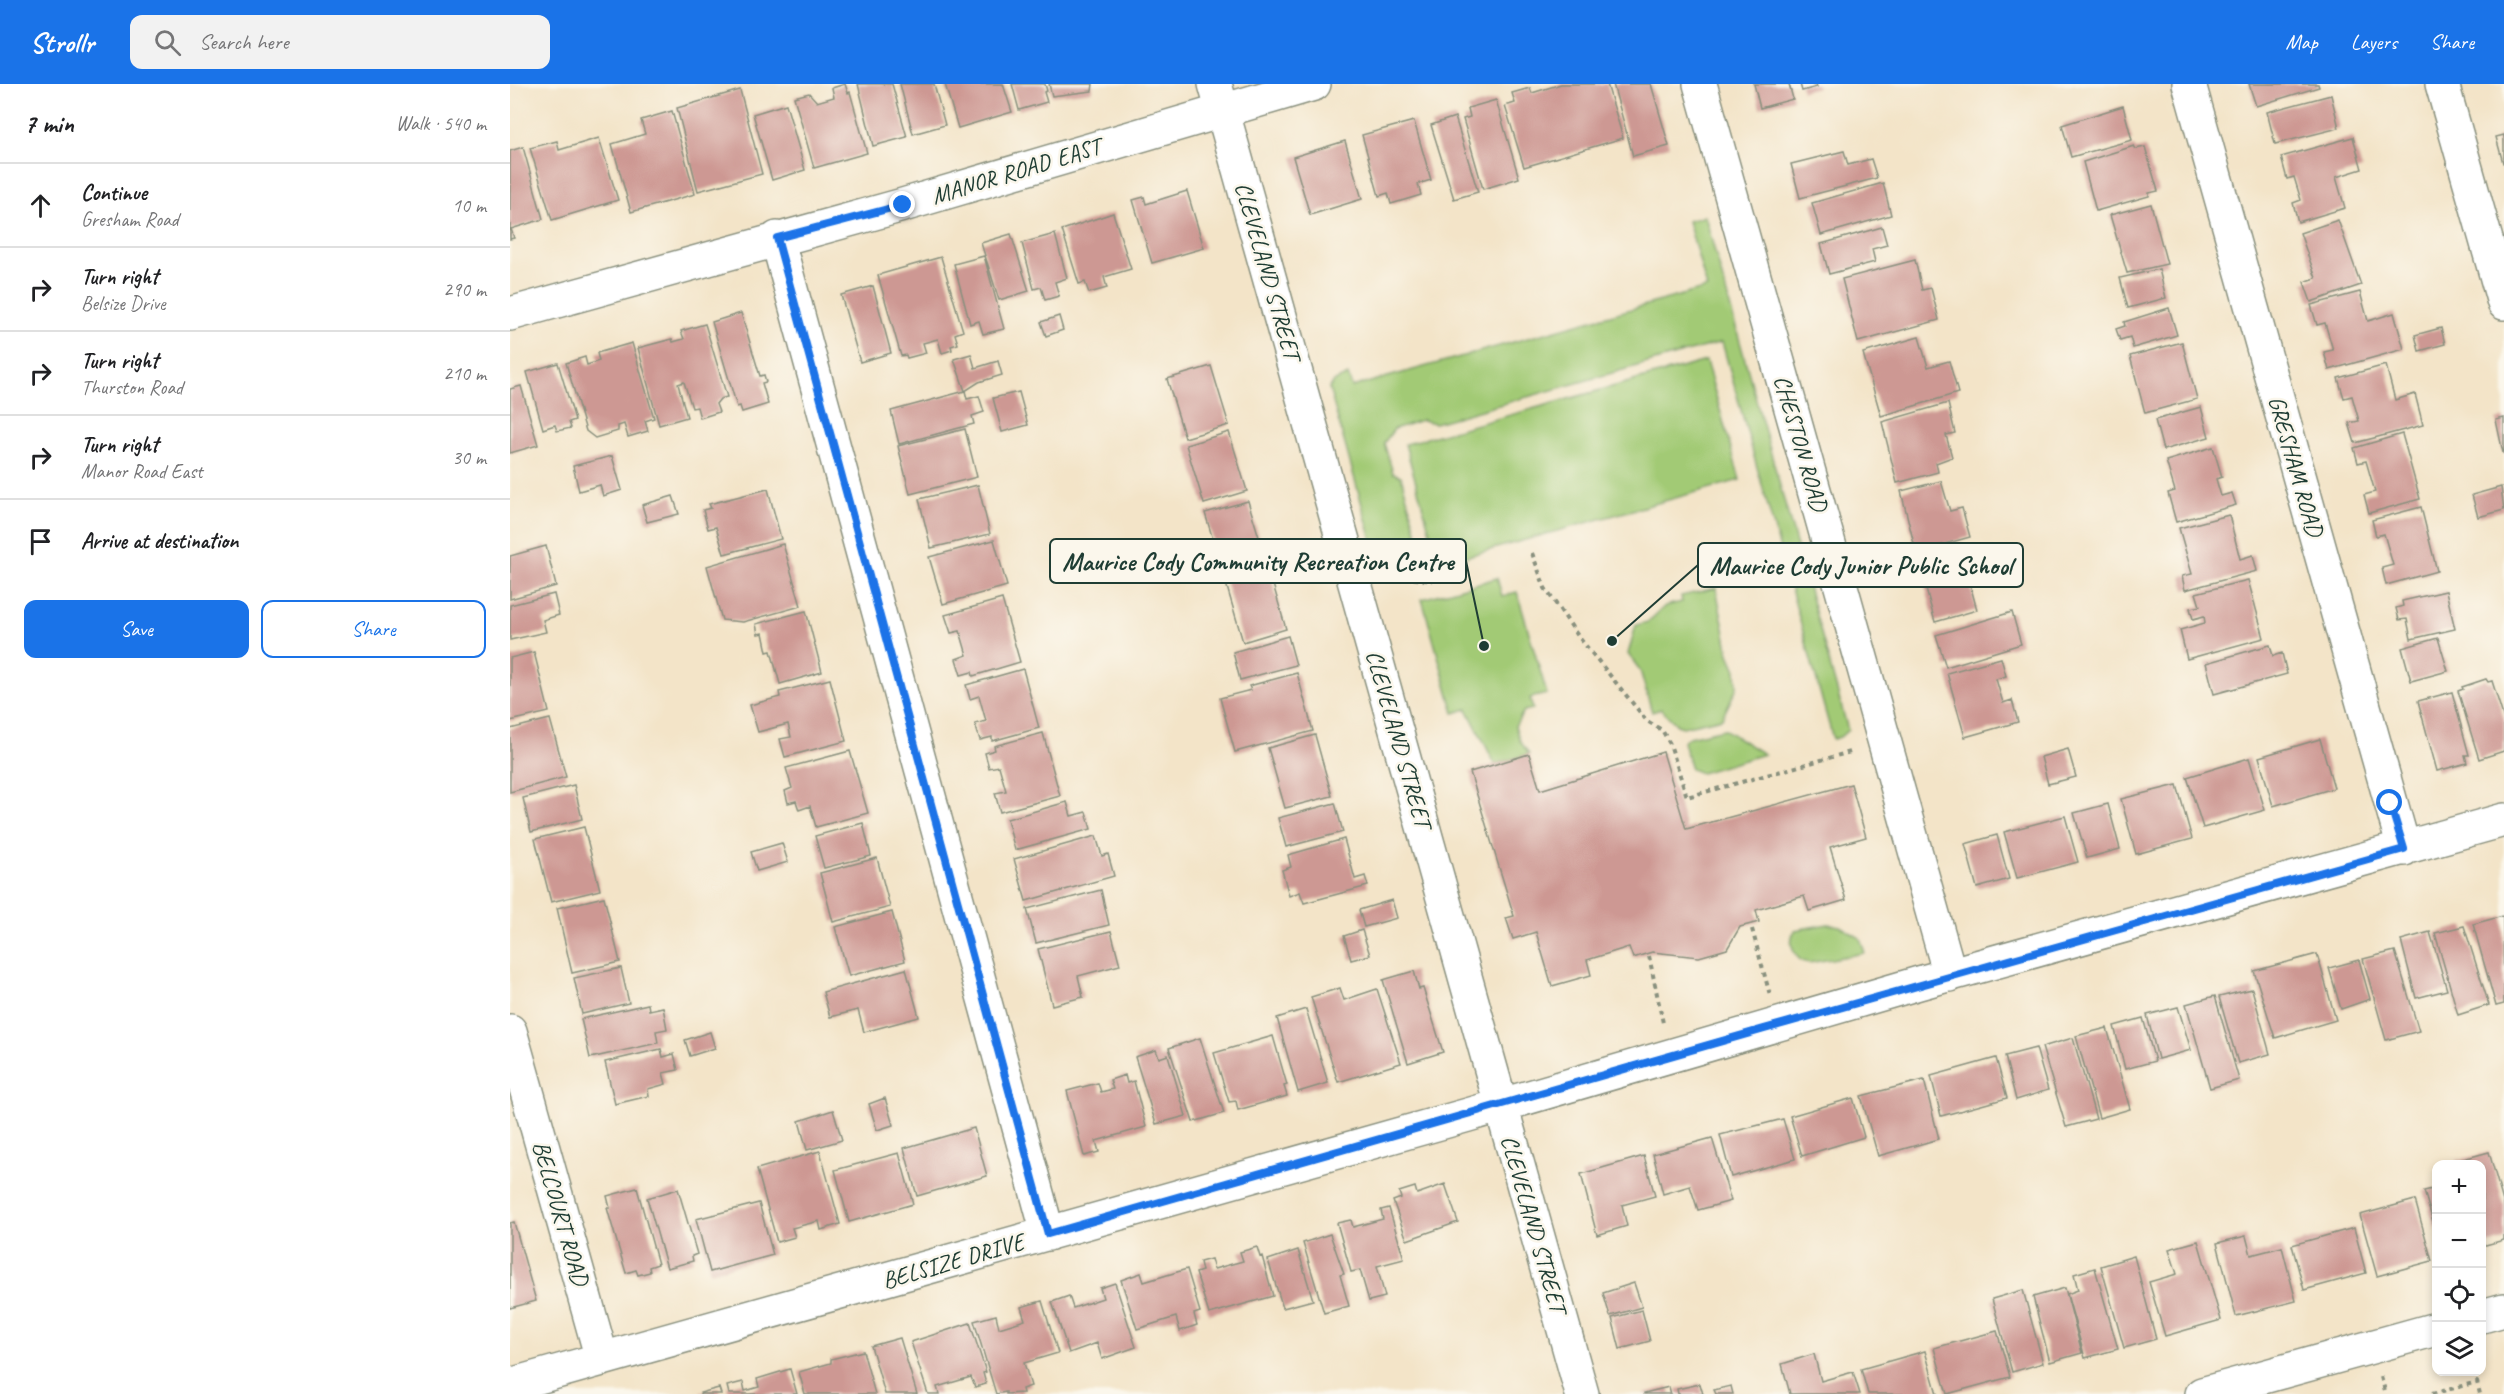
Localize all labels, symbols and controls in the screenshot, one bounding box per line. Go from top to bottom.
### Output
search box [130,15,550,69]
text: Strollr [30,25,94,60]
icon: search [151,26,184,59]
text: Search here [199,28,289,56]
text: Map [2285,29,2318,55]
text: Layers [2351,29,2397,55]
text: Share [2430,29,2474,55]
text: 7 min [24,107,74,140]
text: Walk · 540 m [396,111,486,136]
street label: MANOR ROAD EAST [928,130,1109,211]
text: Continue [81,179,147,207]
street label: CLEVELAND STREET [1228,179,1309,368]
icon: ahead [24,189,57,222]
route end [889,191,915,217]
text: 10 m [452,193,486,218]
text: Gresham Road [81,207,179,232]
text: Turn right [81,263,158,291]
icon: right [24,273,57,306]
text: 290 m [443,277,486,302]
text: Belsize Drive [81,291,166,316]
text: Turn right [81,347,158,375]
icon: right [24,357,57,390]
text: 210 m [443,361,486,386]
street label: CHESTON ROAD [1767,372,1835,516]
text: Thurston Road [81,375,183,400]
street label: GRESHAM ROAD [2262,392,2331,542]
text: Turn right [81,431,158,459]
icon: right [24,441,57,474]
text: 30 m [452,445,486,470]
text: Manor Road East [81,459,203,484]
icon: arrive [24,525,57,558]
text: Arrive at destination [81,527,238,555]
callout: Maurice Cody Community Recreation Centre [1050,539,1466,583]
callout: Maurice Cody Junior Public School [1698,543,2023,587]
text: Maurice Cody Community Recreation Centre [1062,545,1456,578]
text: Maurice Cody Junior Public School [1710,549,2018,582]
button: Save [24,600,249,658]
button: Share [261,600,486,658]
street label: CLEVELAND STREET [1359,647,1440,836]
route start [2376,789,2402,815]
street label: CLEVELAND STREET [1494,1132,1575,1321]
street label: BELCOURT ROAD [526,1137,596,1291]
map controls [2432,1160,2486,1376]
button: + [2432,1160,2486,1214]
button: − [2432,1214,2486,1268]
street label: BELSIZE DRIVE [879,1226,1030,1296]
button: locate [2432,1268,2486,1322]
button: layers [2432,1322,2486,1376]

